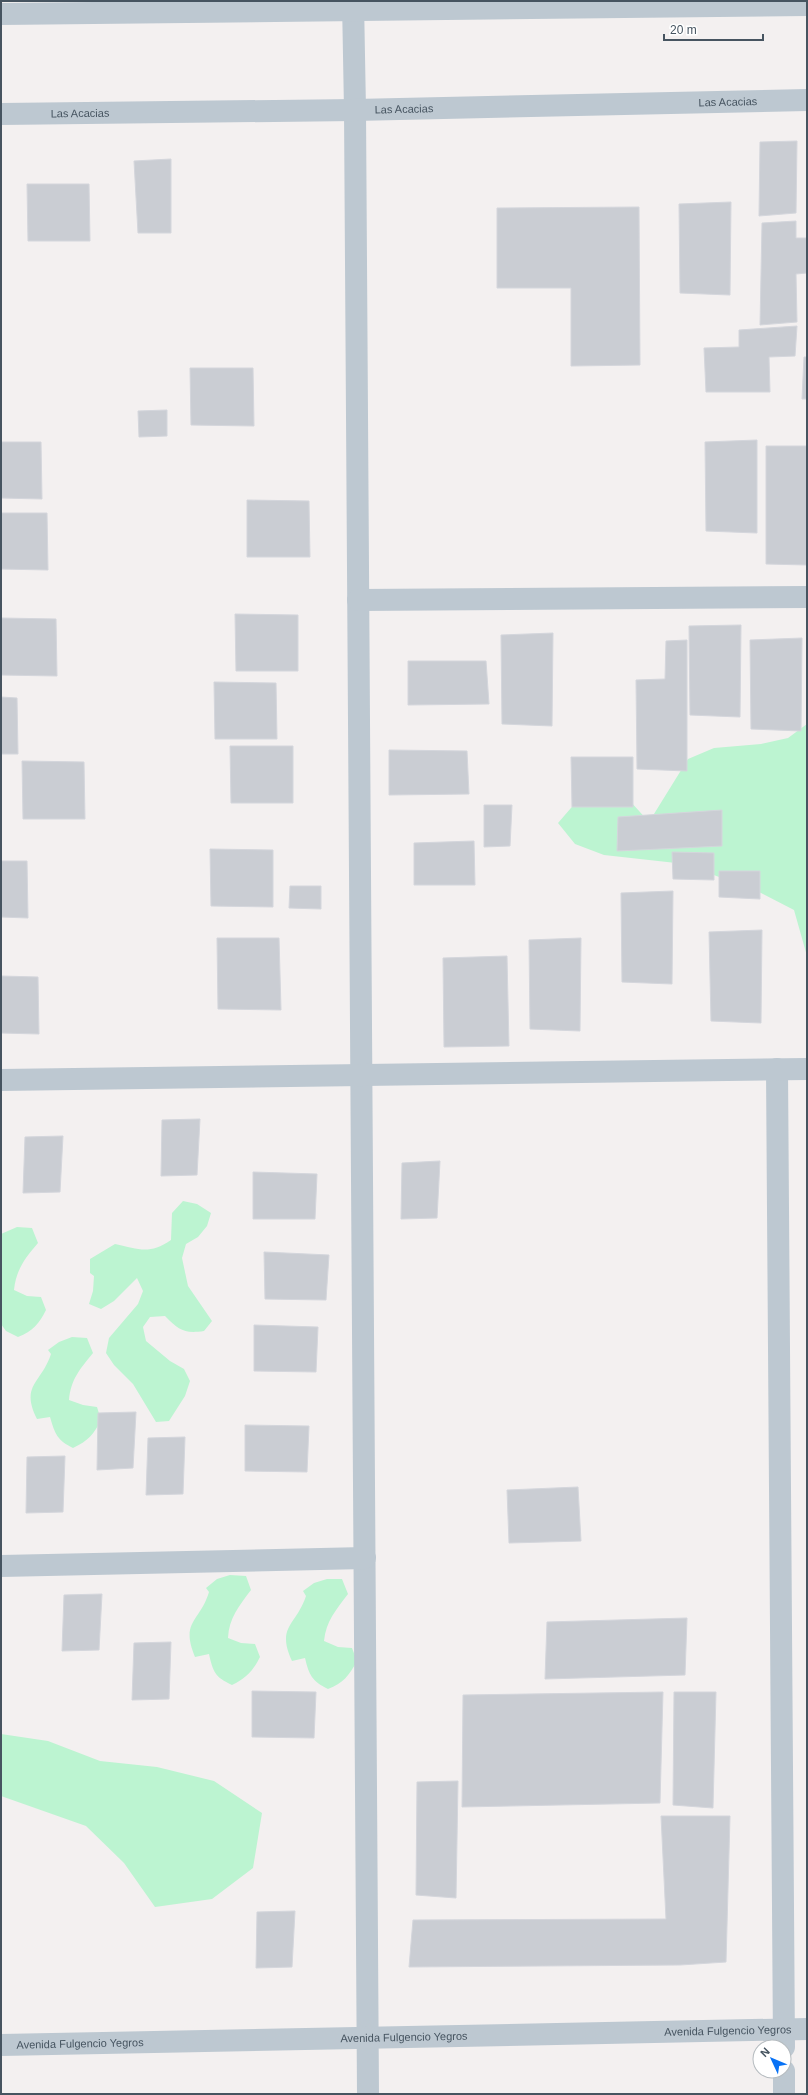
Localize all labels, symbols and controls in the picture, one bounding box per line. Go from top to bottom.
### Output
scale bar [664,16,763,42]
text: 20 m [670,23,697,37]
street label: Las Acacias [698,95,758,108]
street label: Las Acacias [374,102,434,116]
street label: Las Acacias [51,107,110,119]
street label: Avenida Fulgencio Yegros [664,2023,792,2038]
street label: Avenida Fulgencio Yegros [340,2030,468,2044]
street label: Avenida Fulgencio Yegros [16,2036,144,2051]
north arrow [752,2039,792,2079]
text: N [758,2045,772,2059]

